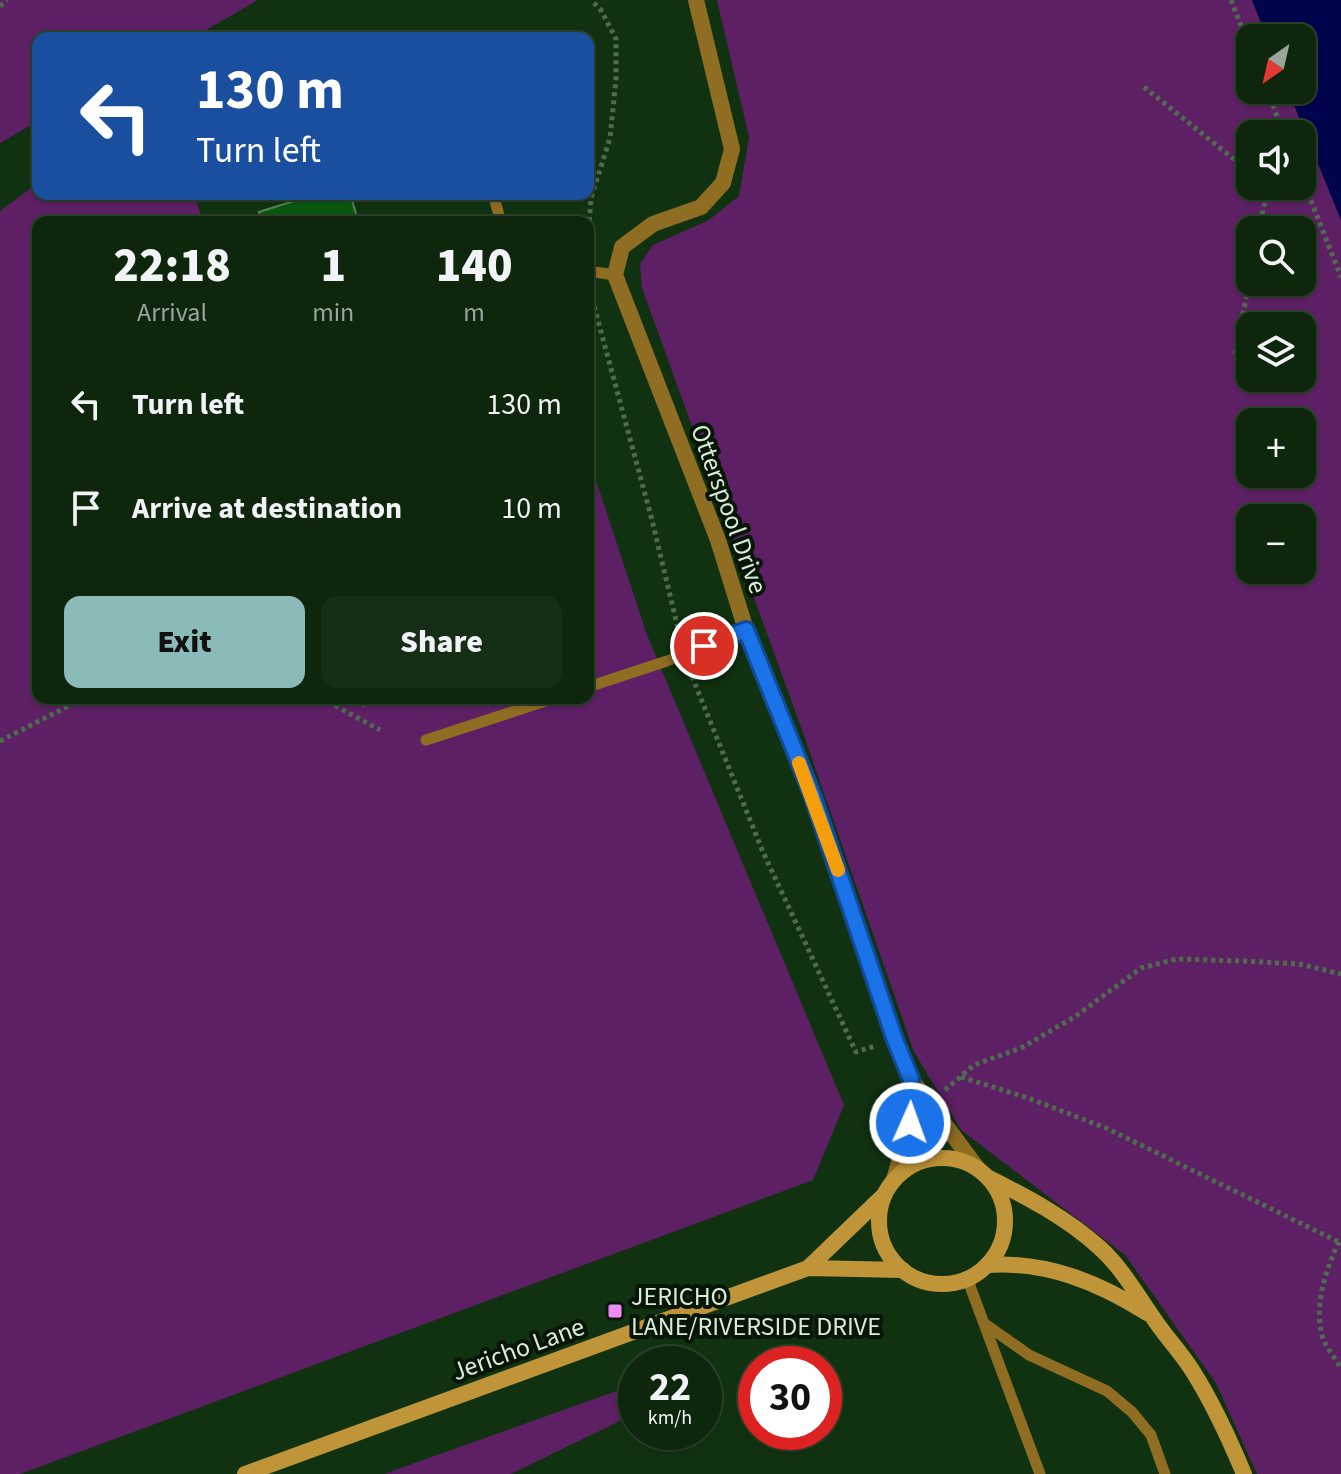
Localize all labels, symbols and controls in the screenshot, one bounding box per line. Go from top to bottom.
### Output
north arrow [1236,24,1316,104]
map controls [1236,24,1316,584]
text: 130 m [196,51,344,130]
icon: left [64,64,168,168]
button: sound [1236,120,1316,200]
text: Turn left [196,125,321,176]
button: search [1236,216,1316,296]
text: 22:18 [113,232,231,300]
text: 1 [320,232,346,300]
text: 140 [436,232,513,300]
text: Arrival [137,294,207,331]
text: min [312,294,354,331]
text: m [463,294,485,331]
button: layers [1236,312,1316,392]
icon: left [64,382,108,426]
text: Turn left [132,383,244,426]
text: 130 m [486,383,562,426]
button: + [1236,408,1316,488]
street label: Otterspool Drive [681,419,777,599]
icon: arrive [64,486,108,530]
text: Arrive at destination [132,487,402,530]
text: 10 m [501,487,562,530]
button: − [1236,504,1316,584]
button: Exit [64,596,305,688]
button: Share [321,596,562,688]
pin [670,612,738,680]
icon: arrive [682,624,726,668]
position arrow [868,1081,952,1165]
place label: JERICHO LANE/RIVERSIDE DRIVE [631,1278,881,1345]
marker: JERICHO LANE/RIVERSIDE DRIVE [606,1302,624,1320]
street label: Jericho Lane [446,1308,590,1390]
speed limit sign: 30 [738,1346,842,1450]
text: 22 [649,1359,691,1416]
text: km/h [648,1404,692,1432]

